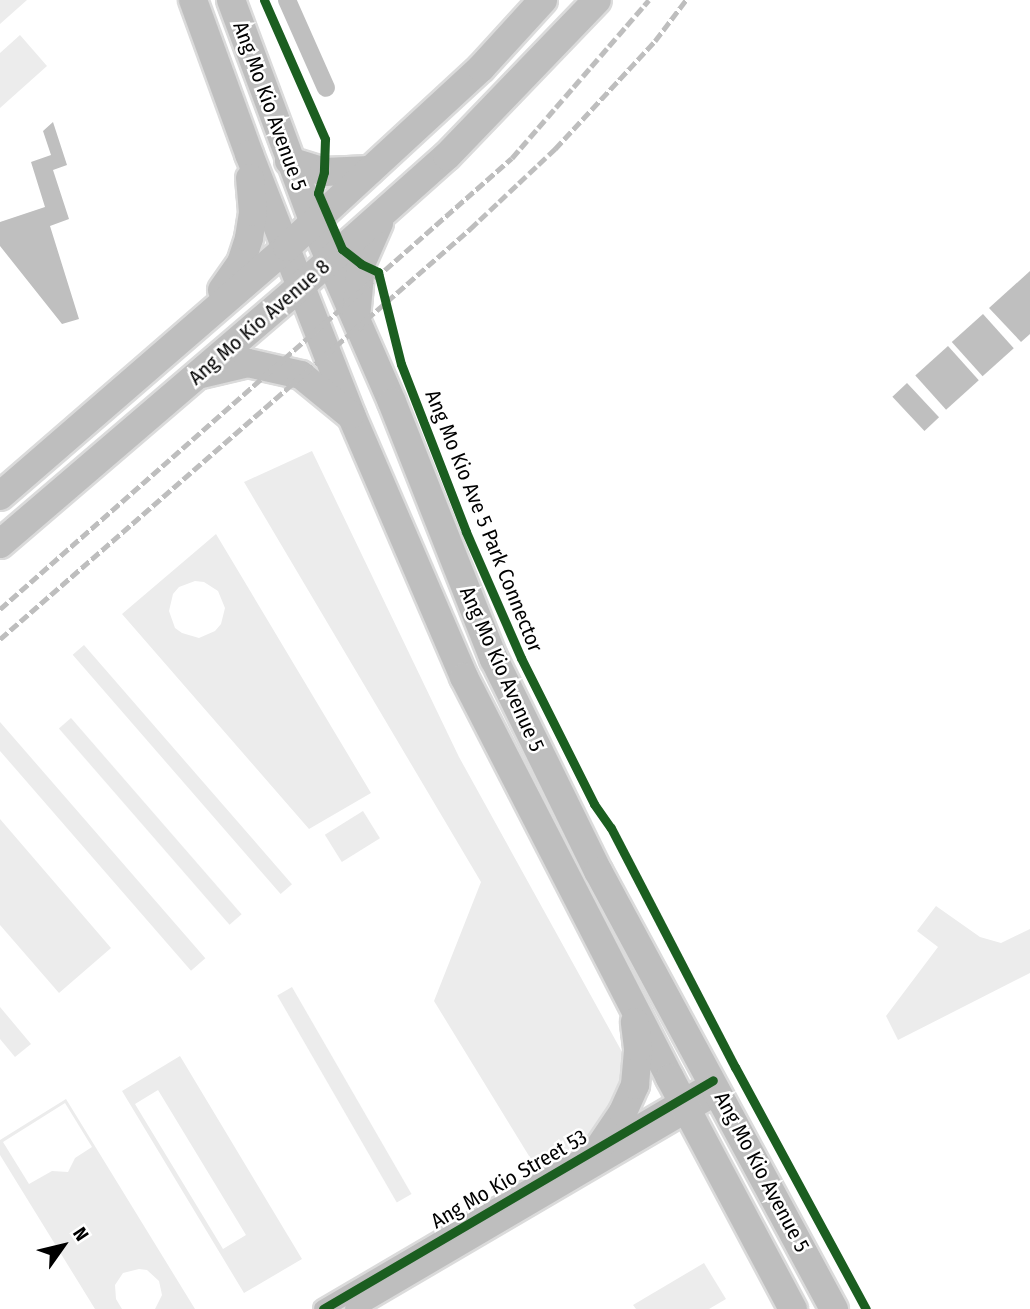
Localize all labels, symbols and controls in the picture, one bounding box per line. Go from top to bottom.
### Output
street label: Ang Mo Kio Avenue 5 [228,18,312,194]
street label: Ang Mo Kio Avenue 8 [183,254,335,390]
street label: Ang Mo Kio Ave 5 Park Connector [420,386,548,656]
street label: Ang Mo Kio Avenue 5 [454,583,550,755]
street label: Ang Mo Kio Avenue 5 [709,1088,815,1256]
street label: Ang Mo Kio Street 53 [427,1124,591,1234]
north arrow [28,1211,98,1281]
text: N [68,1223,94,1245]

